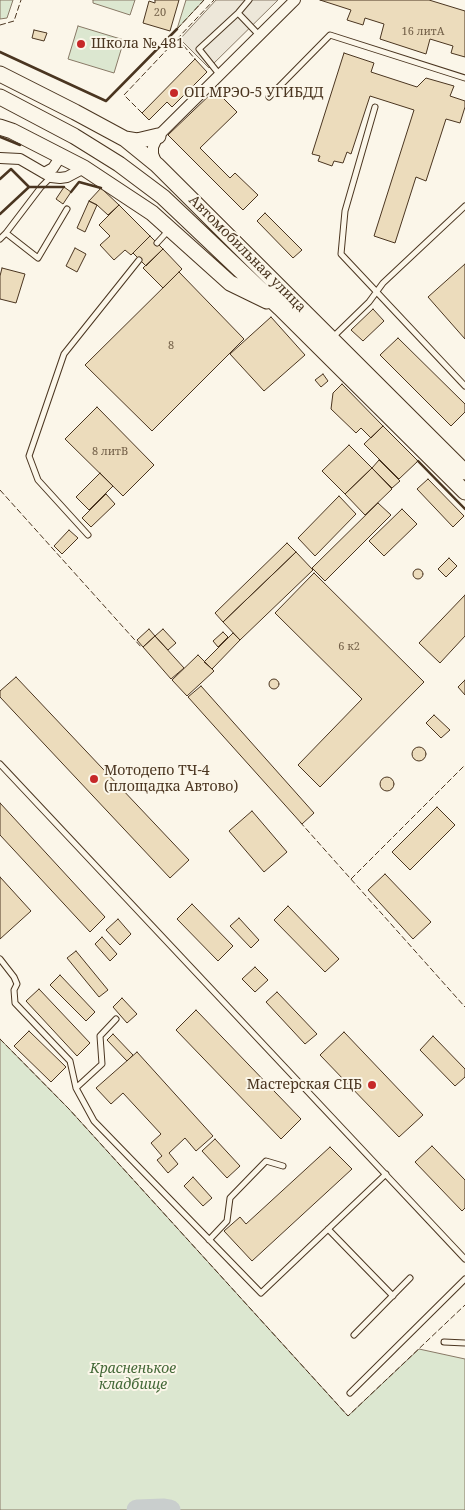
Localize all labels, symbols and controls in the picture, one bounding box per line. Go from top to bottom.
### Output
house number: 20 [154,6,166,20]
house number: 16 литА [402,25,444,39]
place label: Школа № 481 [91,36,184,52]
marker: Школа № 481 [75,38,87,50]
place label: ОП МРЭО-5 УГИБДД [184,85,324,101]
marker: ОП МРЭО-5 УГИБДД [168,87,180,99]
street label: Автомобильная улица [185,192,309,316]
house number: 8 [168,339,174,353]
house number: 8 литВ [92,445,128,459]
house number: 6 к2 [338,640,360,654]
place label: Мотодепо ТЧ-4 (площадка Автово) [104,763,238,796]
marker: Мотодепо ТЧ-4 (площадка Автово) [88,773,100,785]
place label: Мастерская СЦБ [247,1077,362,1093]
marker: Мастерская СЦБ [366,1079,378,1091]
park label: Красненькое кладбище [90,1361,176,1394]

